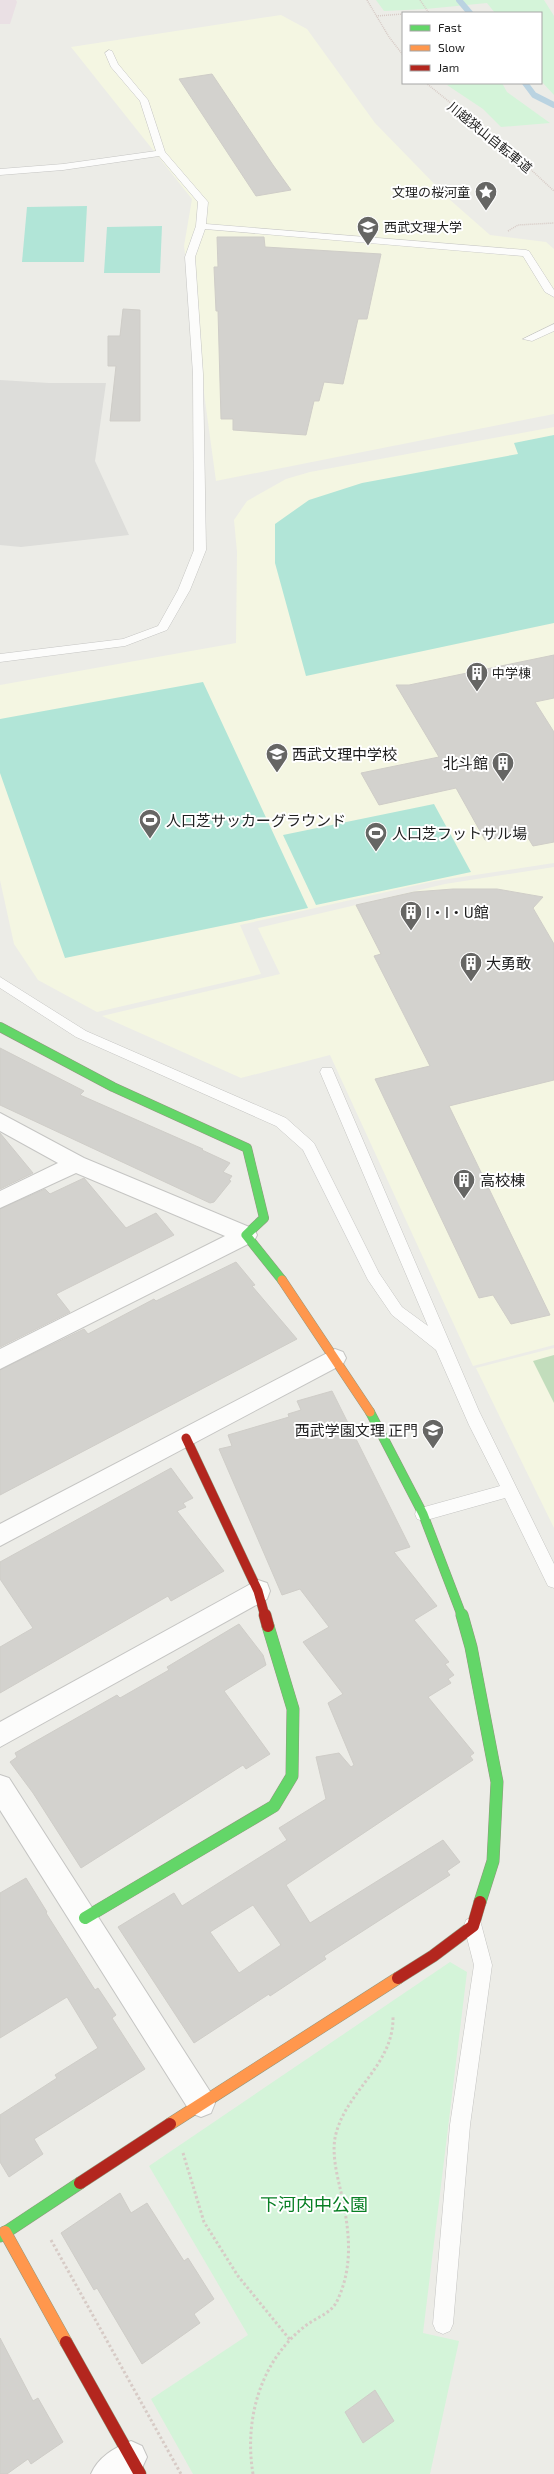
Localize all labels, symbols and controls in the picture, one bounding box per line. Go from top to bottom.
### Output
legend [402,12,542,84]
text: Fast [438,20,462,34]
text: Slow [438,40,465,54]
text: Jam [438,60,459,74]
street label: 川越狭山自転車道 [445,98,535,176]
place icon: 文理の桜河童 [473,179,499,212]
place label: 文理の桜河童 [392,184,470,200]
school or university icon: 西武文理大学 [355,214,381,247]
place label: 西武文理大学 [384,219,462,235]
building icon: 中学棟 [464,660,490,693]
place label: 中学棟 [492,665,531,681]
school or university icon: 西武文理中学校 [264,741,290,774]
place label: 西武文理中学校 [292,745,397,763]
building icon: 北斗館 [490,750,516,783]
place label: 北斗館 [443,754,488,772]
sports icon: 人口芝サッカーグラウンド [137,807,163,840]
place label: 人口芝サッカーグラウンド [166,811,346,829]
sports icon: 人口芝フットサル場 [363,820,389,853]
place label: 人口芝フットサル場 [392,824,527,842]
building icon: I・I・U館 [398,899,424,932]
place label: I・I・U館 [426,903,489,921]
building icon: 大勇敢 [458,950,484,983]
place label: 大勇敢 [486,954,531,972]
building icon: 高校棟 [451,1167,477,1200]
place label: 高校棟 [480,1171,525,1189]
school or university icon: 西武学園文理 正門 [420,1417,446,1450]
place label: 西武学園文理 正門 [295,1421,418,1439]
park label: 下河内中公園 [260,2193,368,2215]

